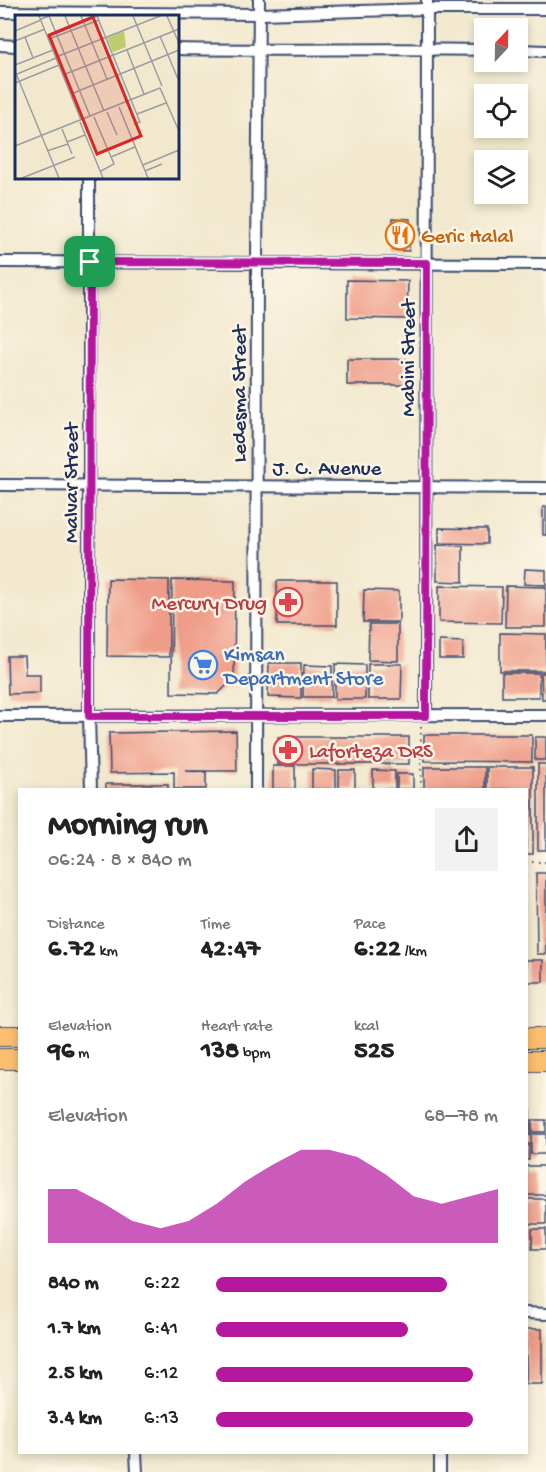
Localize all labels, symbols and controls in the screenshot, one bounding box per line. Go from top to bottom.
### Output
inset map [15,15,178,178]
north arrow [474,18,528,72]
map controls [474,18,528,204]
button: locate [474,84,528,138]
button: layers [474,150,528,204]
restaurant icon: Geric Halal [384,219,416,251]
place label: Geric Halal [421,226,514,251]
pin [64,236,115,287]
icon: arrive [73,245,106,278]
street label: Mabini Street [398,297,423,417]
street label: Ledesma Street [229,323,254,462]
street label: Malvar Street [61,420,86,543]
street label: J. C. Avenue [273,458,383,483]
pharmacy icon: Mercury Drug [272,586,304,618]
place label: Mercury Drug [152,593,267,618]
place label: Kimsan Department Store [222,644,384,693]
supermarket icon: Kimsan Department Store [187,649,219,681]
pharmacy icon: Laforteza DRS [272,734,304,766]
place label: Laforteza DRS [309,741,433,766]
text: Morning run [48,808,208,846]
button: share [435,808,498,871]
text: 06:24 · 8 × 840 m [48,850,192,873]
text: Distance [48,916,105,935]
text: Time [201,916,230,935]
text: Pace [354,916,385,935]
text: 6.72 [48,935,96,966]
text: 42:47 [201,935,260,966]
text: 6:22 [354,935,401,966]
text: km [96,943,118,962]
text: /km [401,943,427,962]
text: Elevation [48,1018,112,1037]
text: Heart rate [201,1018,273,1037]
text: kcal [354,1018,379,1037]
text: 96 [48,1037,74,1068]
text: 138 [201,1037,239,1068]
text: 525 [354,1037,394,1068]
text: m [74,1045,89,1064]
text: bpm [239,1045,271,1064]
text: Elevation [48,1106,128,1129]
text: 68–78 m [424,1106,498,1129]
text: 840 m [48,1273,99,1296]
text: 6:22 [144,1273,180,1296]
text: 1.7 km [48,1318,101,1341]
text: 6:41 [144,1318,178,1341]
text: 2.5 km [48,1363,102,1386]
text: 6:12 [144,1363,178,1386]
text: 3.4 km [48,1408,102,1431]
text: 6:13 [144,1408,179,1431]

